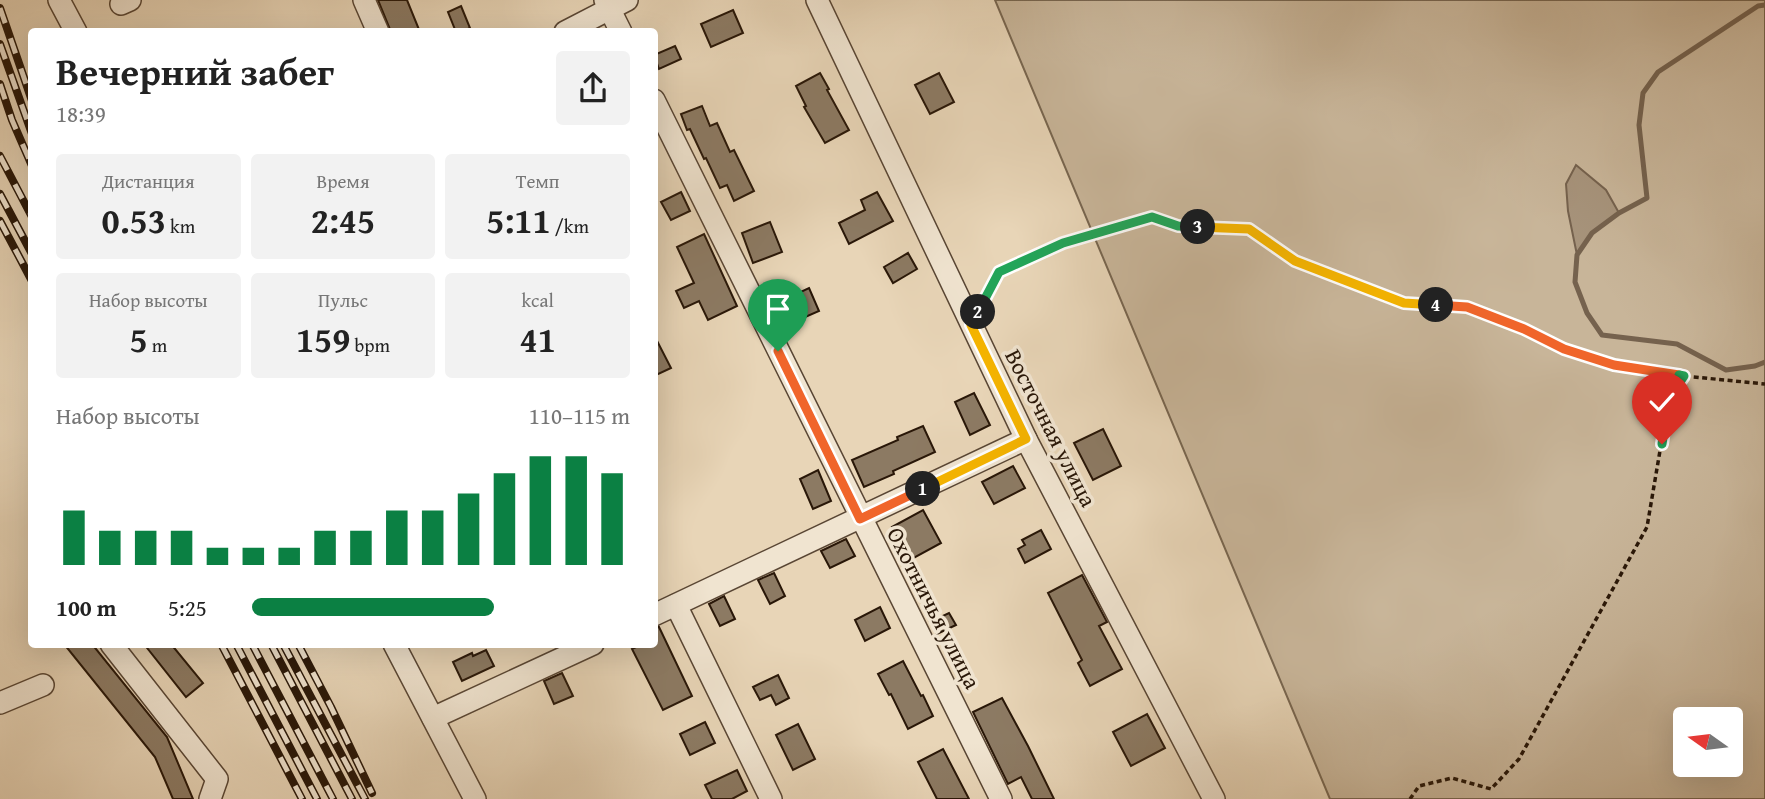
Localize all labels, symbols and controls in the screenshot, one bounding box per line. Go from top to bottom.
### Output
text: Вечерний забег [56,43,334,99]
button: share [556,51,630,125]
text: 18:39 [56,97,106,130]
text: Дистанция [102,167,195,195]
text: Время [316,167,370,195]
text: Темп [516,167,560,195]
text: 0.53 [102,195,166,246]
text: 2:45 [311,195,375,246]
text: 5:11 [486,195,551,246]
pin: 3 [1180,210,1216,244]
text: km [166,212,195,240]
text: /km [551,212,589,240]
text: 3 [1193,212,1202,240]
pin [748,279,808,351]
text: Набор высоты [89,286,208,314]
text: Пульс [318,286,368,314]
text: kcal [521,286,554,314]
pin: 4 [1418,288,1454,322]
icon: arrive [759,290,797,328]
text: 4 [1431,290,1440,318]
pin: 2 [960,294,996,330]
text: 2 [973,297,982,325]
text: 5 [129,314,148,365]
text: 159 [296,314,350,365]
text: 41 [520,314,556,365]
text: m [148,331,167,359]
text: bpm [350,331,390,359]
street label: Восточная улица [997,343,1105,512]
pin [1632,372,1692,444]
icon: check [1643,383,1681,421]
text: Набор высоты [56,399,200,432]
text: 110–115 m [529,399,630,432]
pin: 1 [906,472,940,506]
text: 1 [918,474,927,502]
street label: Охотничья улица [879,521,989,694]
text: 100 m [56,591,117,624]
text: 5:25 [168,591,207,624]
north arrow [1673,707,1743,777]
map controls [1673,707,1743,777]

